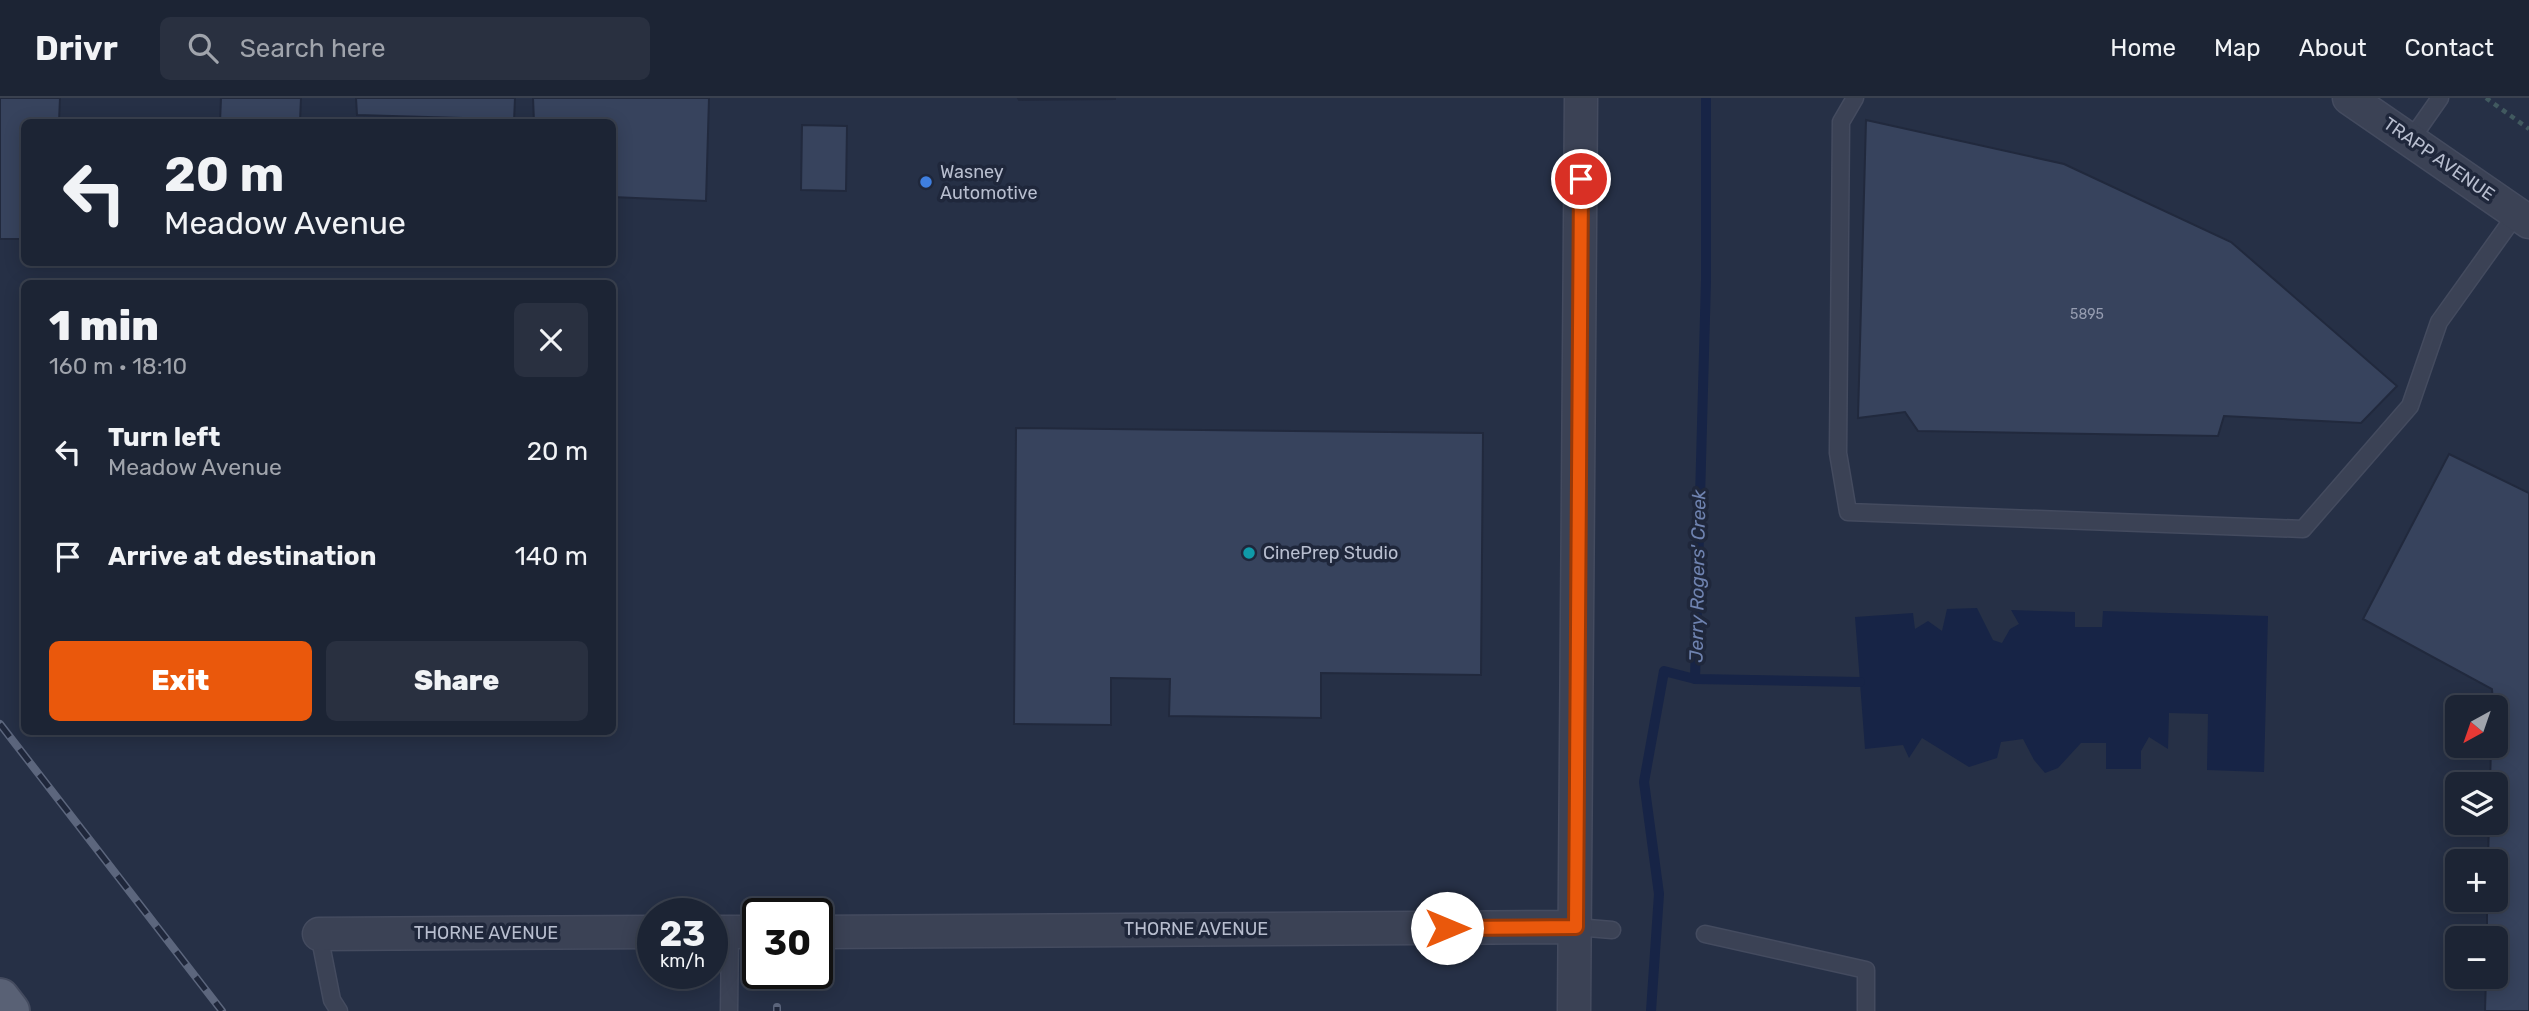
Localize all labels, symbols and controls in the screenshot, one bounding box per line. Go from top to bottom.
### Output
search box [160,17,650,80]
text: Drivr [35,29,118,68]
icon: search [184,29,222,67]
text: Search here [240,33,386,64]
text: Home [2110,34,2176,62]
text: Map [2214,34,2261,62]
text: About [2299,34,2367,62]
text: Contact [2405,34,2494,62]
street label: TRAPP AVENUE [2379,112,2499,206]
text: 20 m [164,145,285,203]
icon: left [49,147,140,238]
pin [1551,149,1611,209]
icon: arrive [1562,160,1600,198]
place label: Wasney Automotive [940,161,1038,204]
marker: Wasney Automotive [918,174,934,190]
text: Meadow Avenue [164,204,406,242]
text: 1 min [49,301,159,351]
button: close [514,303,588,377]
house number: 5895 [2070,306,2104,323]
text: 160 m · 18:10 [49,352,187,380]
text: Turn left [108,422,220,453]
icon: left [49,433,87,471]
text: 20 m [527,436,588,467]
text: Meadow Avenue [108,453,282,481]
water label: Jerry Rogers' Creek [1684,489,1711,663]
icon: arrive [49,538,87,576]
text: Arrive at destination [108,541,376,572]
text: 140 m [515,541,588,572]
place label: CinePrep Studio [1263,542,1398,564]
marker: CinePrep Studio [1241,545,1257,561]
button: Exit [49,641,312,721]
button: Share [326,641,588,721]
north arrow [2445,695,2508,758]
map controls [2445,695,2508,989]
button: layers [2445,772,2508,835]
button: + [2445,849,2508,912]
position arrow [1410,891,1484,965]
speed limit sign: 30 [742,898,833,989]
text: 23 [660,913,705,955]
street label: THORNE AVENUE [1124,918,1268,940]
street label: THORNE AVENUE [414,922,558,944]
button: − [2445,926,2508,989]
text: km/h [660,950,705,972]

